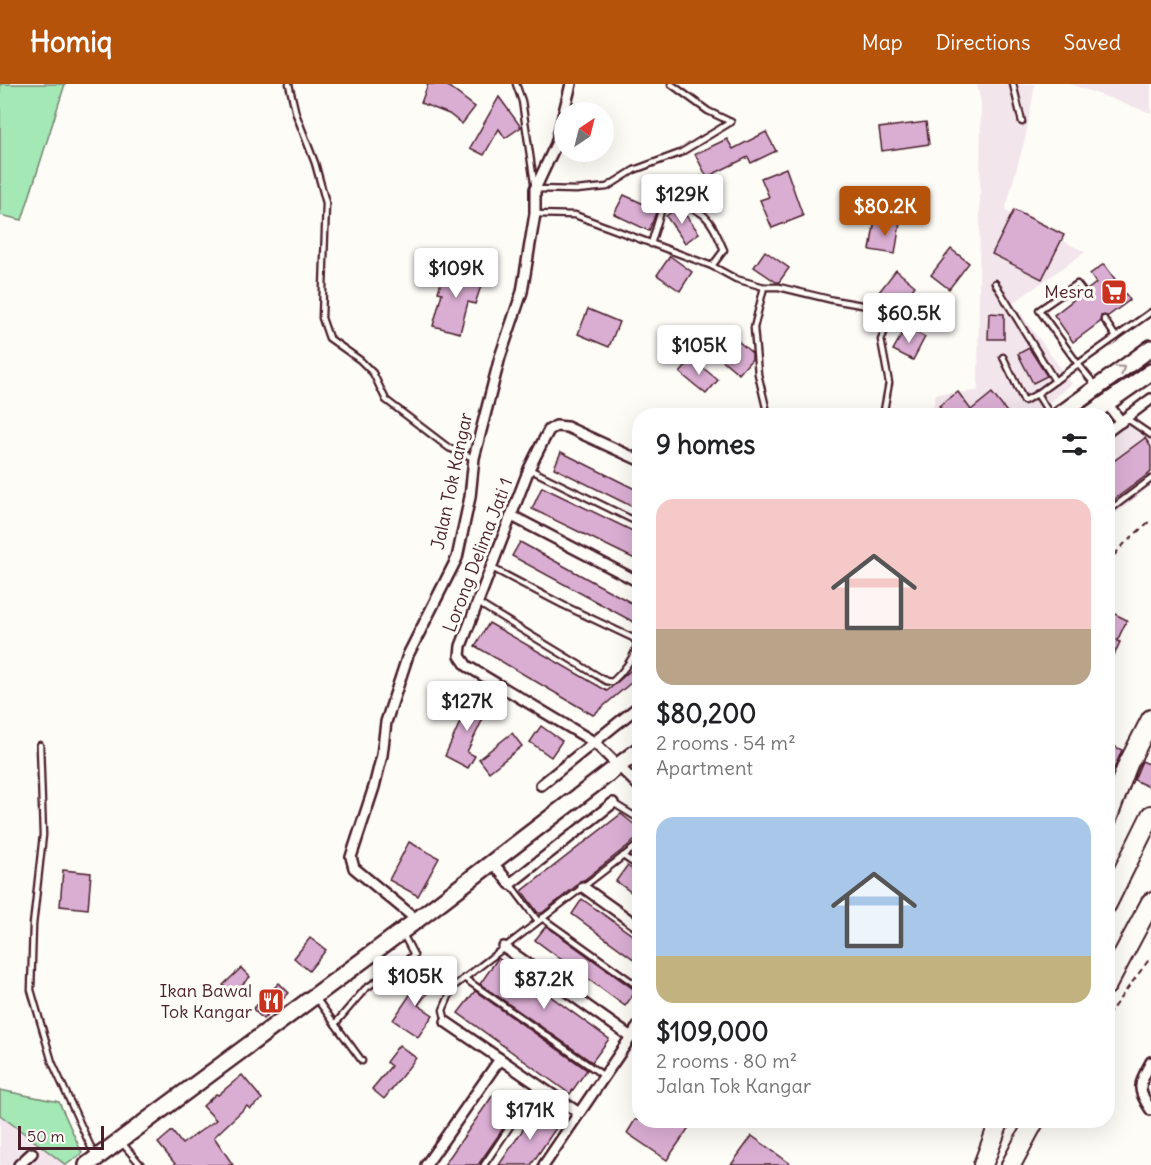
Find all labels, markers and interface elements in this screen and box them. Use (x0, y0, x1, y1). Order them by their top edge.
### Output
text: Homiq (30, 24, 112, 60)
text: Map (862, 29, 903, 56)
text: Directions (936, 29, 1030, 56)
text: Saved (1063, 29, 1121, 56)
north arrow (554, 102, 614, 162)
map controls (554, 102, 614, 162)
pin: $129K (640, 174, 724, 225)
text: $129K (655, 181, 709, 206)
pin: $80.2K (836, 186, 934, 237)
text: $80.2K (853, 193, 917, 218)
pin: $109K (414, 248, 498, 299)
text: $109K (428, 255, 484, 280)
supermarket icon: Mesra (1099, 277, 1129, 307)
place label: Mesra (1044, 280, 1094, 303)
pin: $60.5K (860, 293, 958, 344)
text: $60.5K (877, 300, 941, 325)
pin: $105K (657, 325, 741, 376)
text: $105K (671, 332, 727, 357)
one-way arrow (1115, 365, 1126, 376)
street label: Jalan Tok Kangar (426, 410, 477, 552)
text: 9 homes (656, 428, 755, 461)
icon: filters (1058, 428, 1091, 461)
street label: Lorong Delima Jati 1 (437, 474, 518, 635)
icon: home (820, 538, 928, 646)
pin: $127K (425, 681, 509, 732)
text: $127K (441, 688, 493, 713)
text: $80,200 (656, 697, 756, 730)
text: 2 rooms · 54 m² (656, 730, 796, 755)
text: Apartment (656, 755, 753, 780)
icon: home (820, 856, 928, 964)
pin: $105K (373, 956, 457, 1007)
pin: $87.2K (495, 959, 593, 1010)
text: $105K (387, 963, 443, 988)
text: $87.2K (514, 966, 574, 991)
place label: Ikan Bawal Tok Kangar (160, 979, 253, 1023)
restaurant icon: Ikan Bawal Tok Kangar (256, 986, 286, 1016)
text: $109,000 (656, 1015, 769, 1048)
text: 2 rooms · 80 m² (656, 1048, 797, 1073)
text: Jalan Tok Kangar (656, 1073, 811, 1098)
pin: $171K (488, 1090, 572, 1141)
text: $171K (506, 1097, 554, 1122)
scale bar (18, 1123, 104, 1150)
text: 50 m (27, 1126, 65, 1146)

